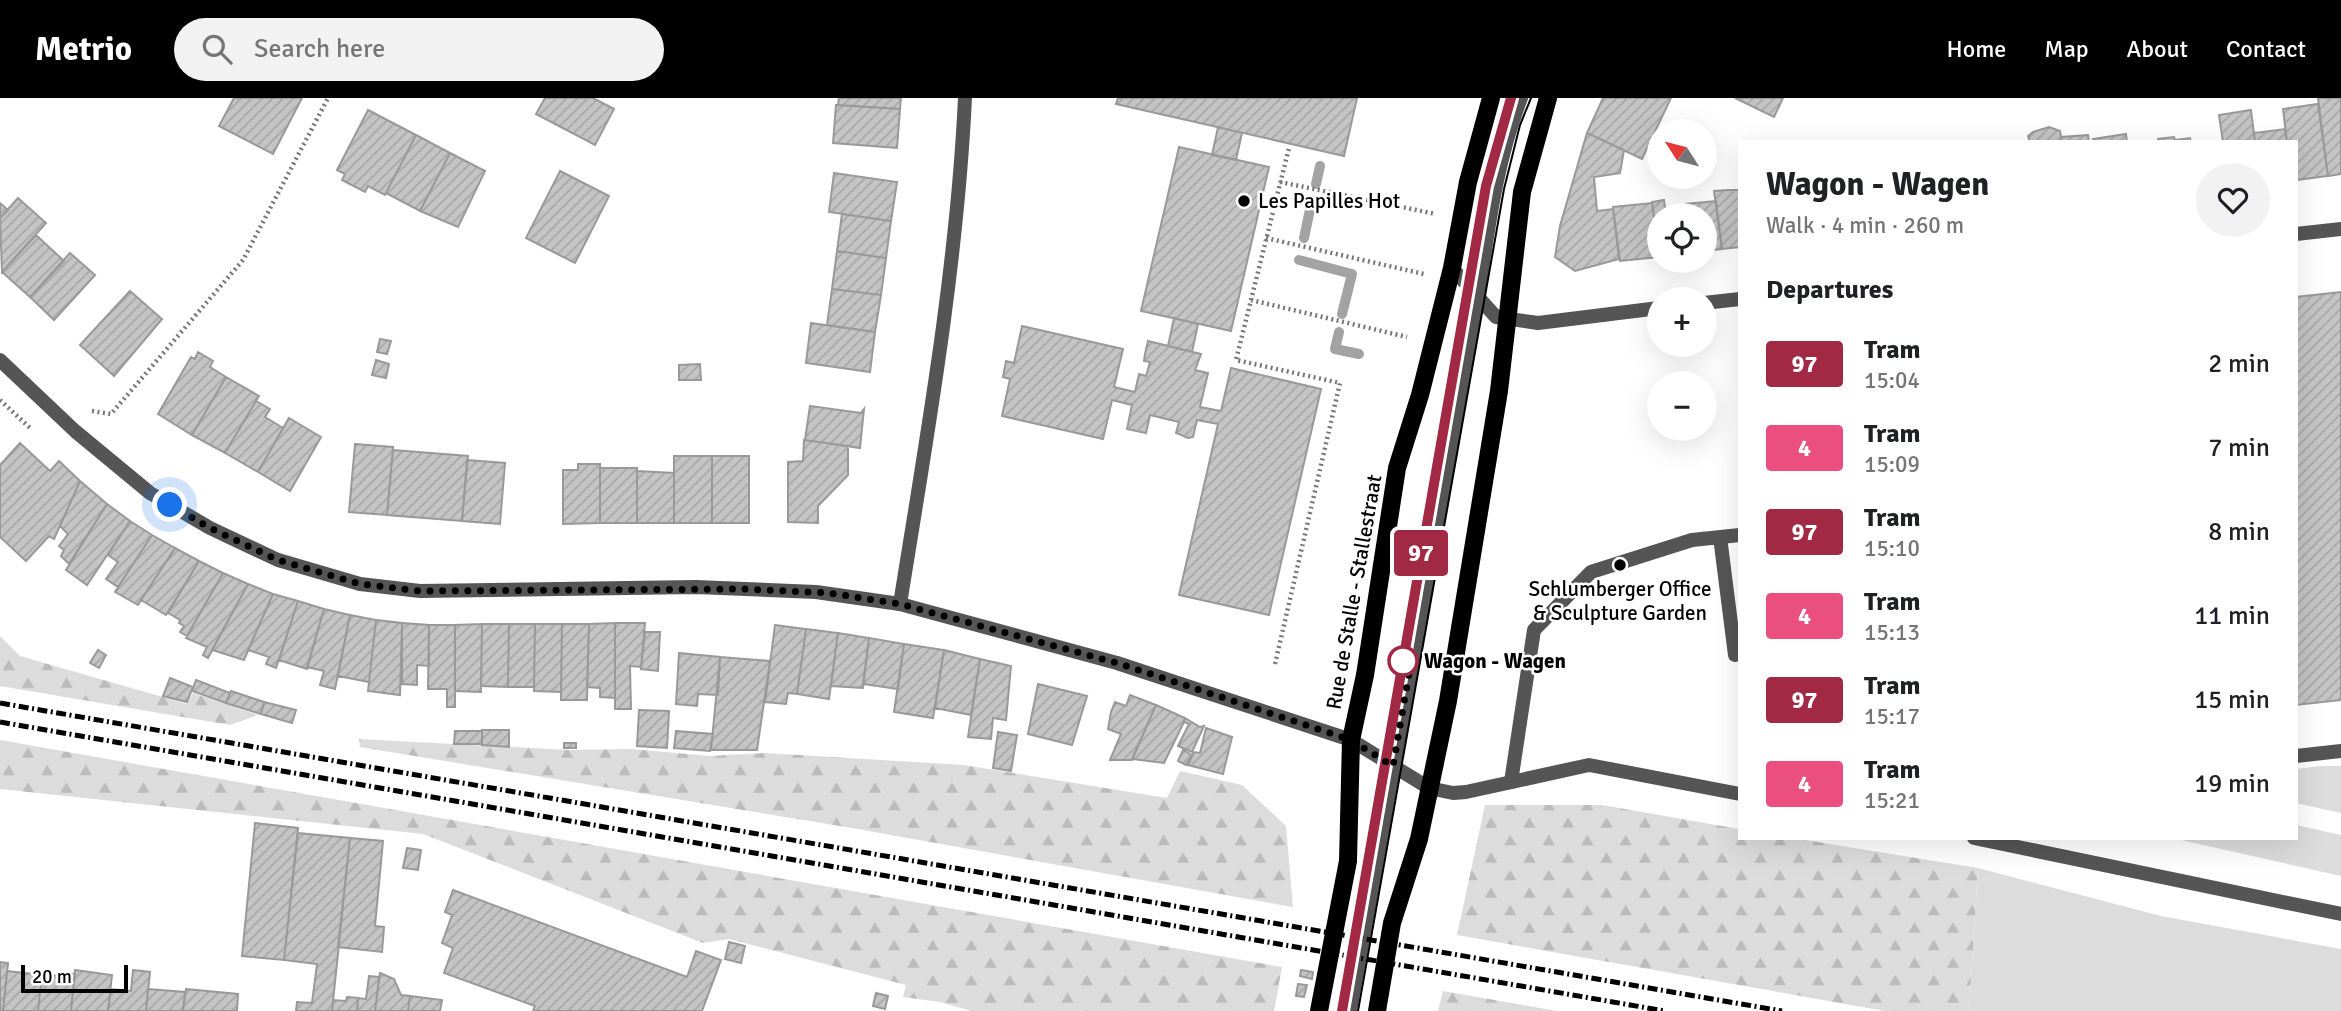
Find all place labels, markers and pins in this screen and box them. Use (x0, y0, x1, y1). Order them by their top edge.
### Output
place label: Les Papilles Hot (1258, 188, 1400, 214)
marker: Les Papilles Hot (1236, 193, 1252, 209)
marker: Schlumberger Office & Sculpture Garden (1612, 557, 1628, 573)
place label: Schlumberger Office & Sculpture Garden (1528, 576, 1712, 626)
marker: Wagon - Wagen (1388, 646, 1418, 676)
place label: Wagon - Wagen (1424, 648, 1566, 674)

